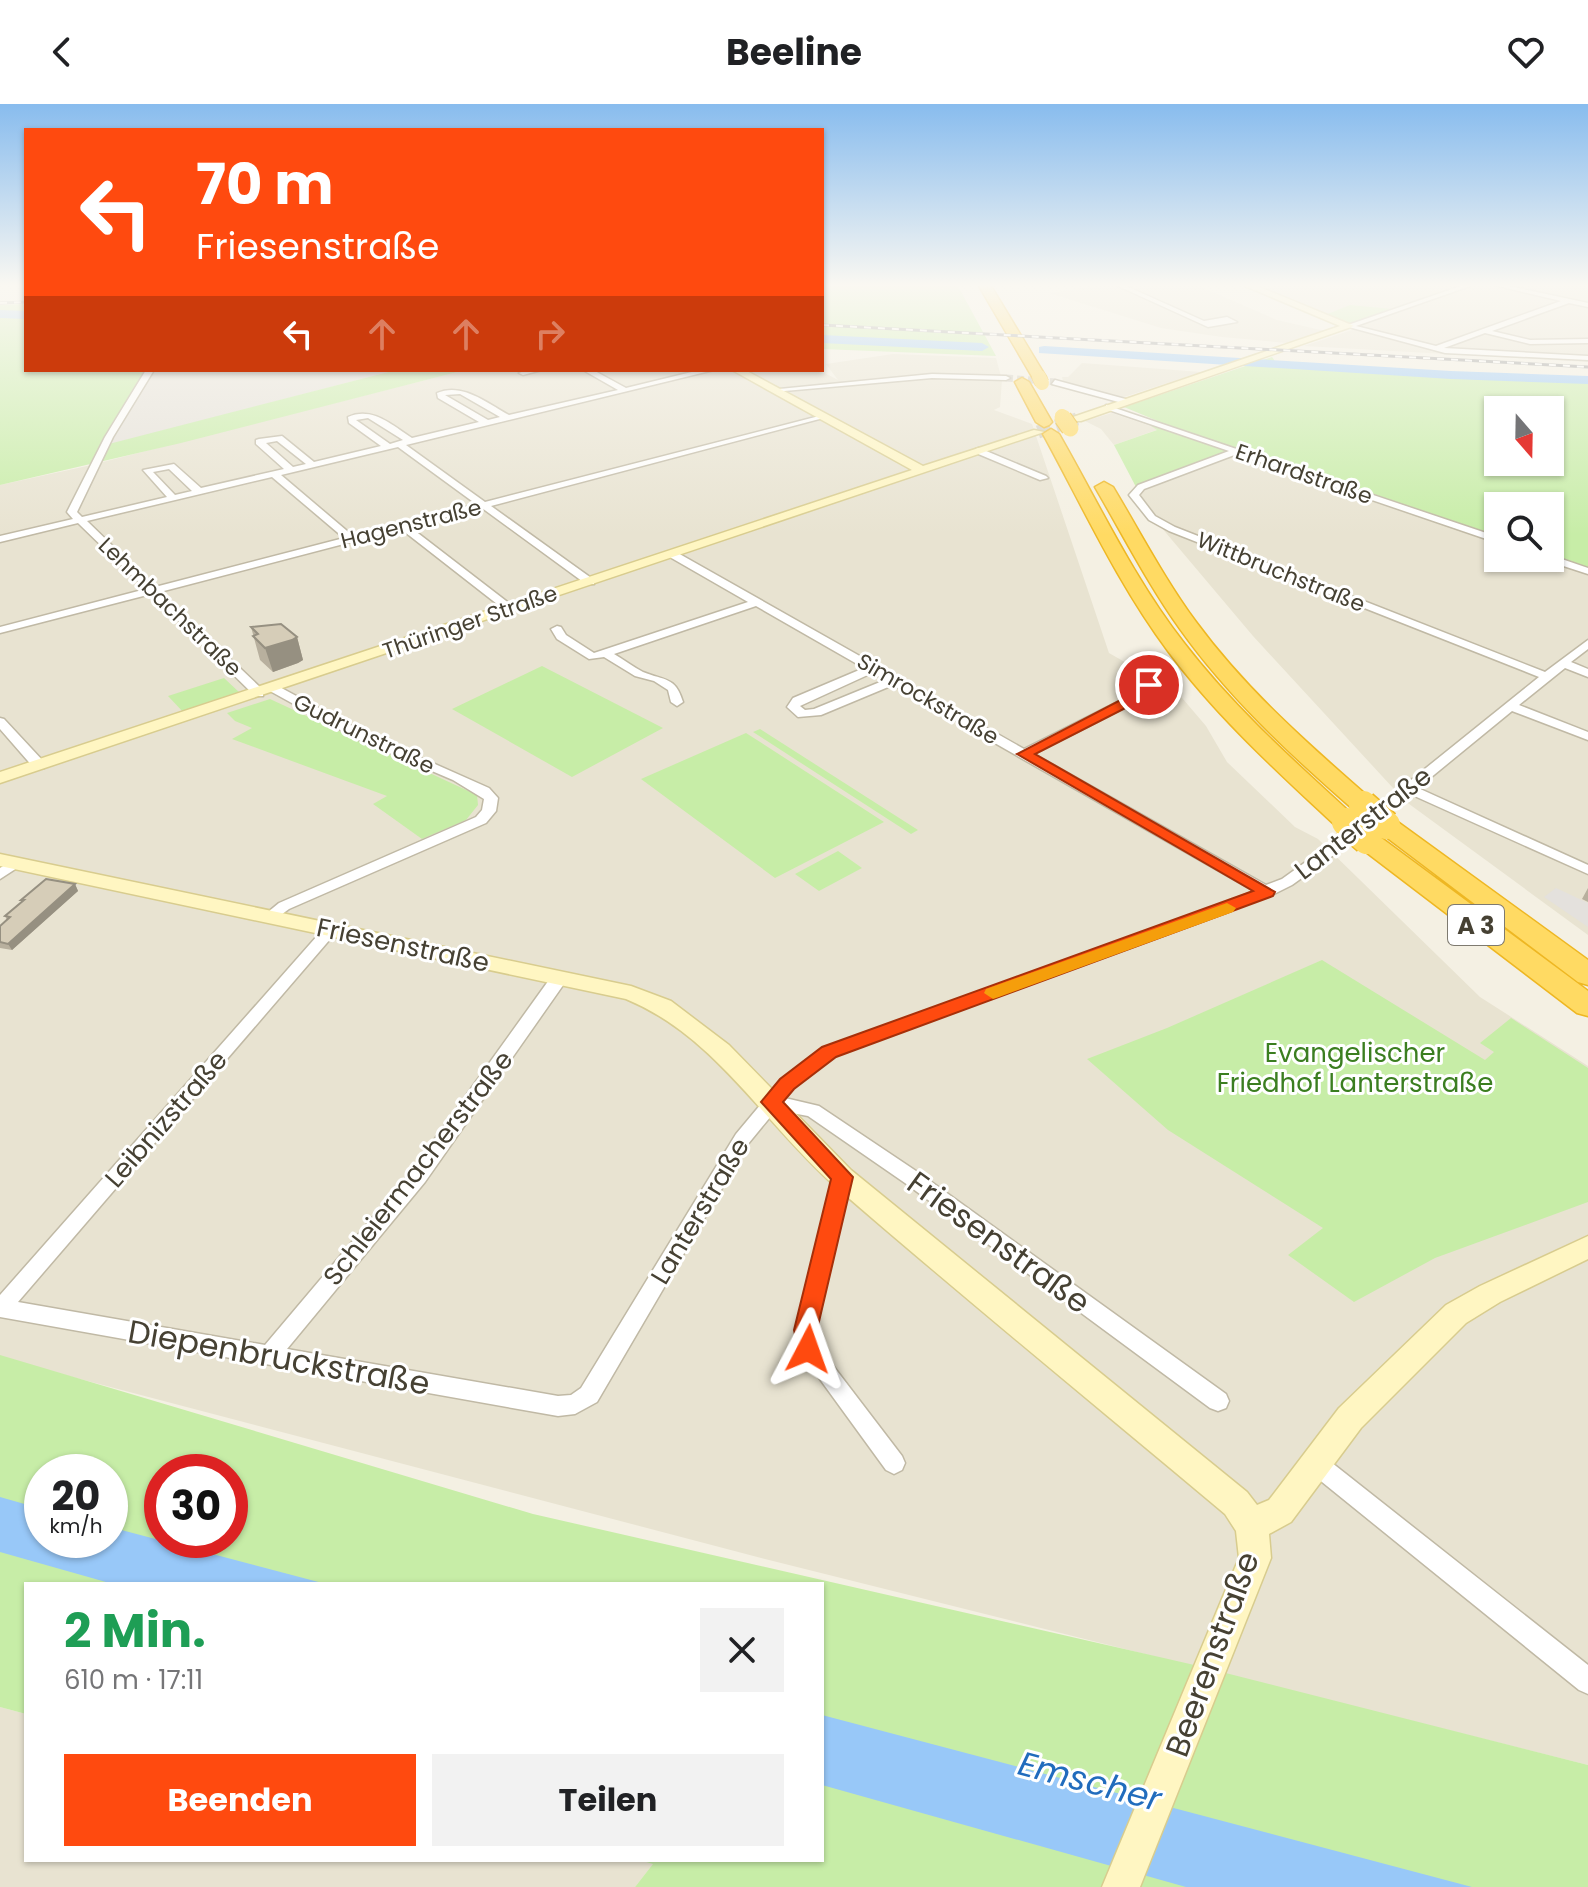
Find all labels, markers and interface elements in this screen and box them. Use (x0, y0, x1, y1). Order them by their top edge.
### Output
text: Beeline (726, 27, 862, 78)
icon: back (40, 30, 84, 74)
icon: heart (1504, 30, 1548, 74)
text: 70 m (196, 145, 334, 224)
icon: left (64, 160, 168, 264)
text: Friesenstraße (196, 221, 439, 272)
icon: left (276, 312, 320, 356)
icon: ahead (360, 312, 404, 356)
icon: ahead (444, 312, 488, 356)
icon: right (528, 312, 572, 356)
north arrow (1484, 396, 1564, 476)
map controls (1484, 396, 1564, 572)
street label: Erhardstraße (1231, 436, 1377, 512)
street label: Hagenstraße (337, 492, 485, 556)
button: search (1484, 492, 1564, 572)
street label: Wittbruchstraße (1192, 524, 1370, 620)
street label: Lehmbachstraße (92, 530, 248, 684)
street label: Thüringer Straße (378, 578, 562, 666)
street label: Simrockstraße (851, 646, 1005, 752)
pin (1115, 651, 1183, 719)
icon: arrive (1127, 663, 1171, 707)
street label: Gudrunstraße (288, 686, 440, 782)
street label: Lanterstraße (1287, 758, 1439, 888)
road number: A 3 (1448, 905, 1504, 945)
street label: Friesenstraße (313, 909, 493, 981)
park label: Evangelischer Friedhof Lanterstraße (1217, 1035, 1493, 1101)
street label: Leibnizstraße (97, 1043, 235, 1195)
street label: Schleiermacherstraße (315, 1043, 521, 1293)
street label: Lanterstraße (642, 1131, 758, 1291)
street label: Friesenstraße (898, 1160, 1100, 1324)
position arrow (766, 1307, 850, 1391)
street label: Diepenbruckstraße (125, 1308, 433, 1406)
speed limit sign: 30 (144, 1454, 248, 1558)
text: 20 (52, 1468, 100, 1524)
text: km/h (49, 1512, 103, 1540)
street label: Beerenstraße (1154, 1545, 1270, 1763)
text: 2 Min. (64, 1597, 206, 1664)
button: close (700, 1608, 784, 1692)
text: 610 m · 17:11 (64, 1662, 203, 1698)
water label: Emscher (1013, 1739, 1168, 1823)
button: Beenden (64, 1754, 416, 1846)
button: Teilen (432, 1754, 784, 1846)

